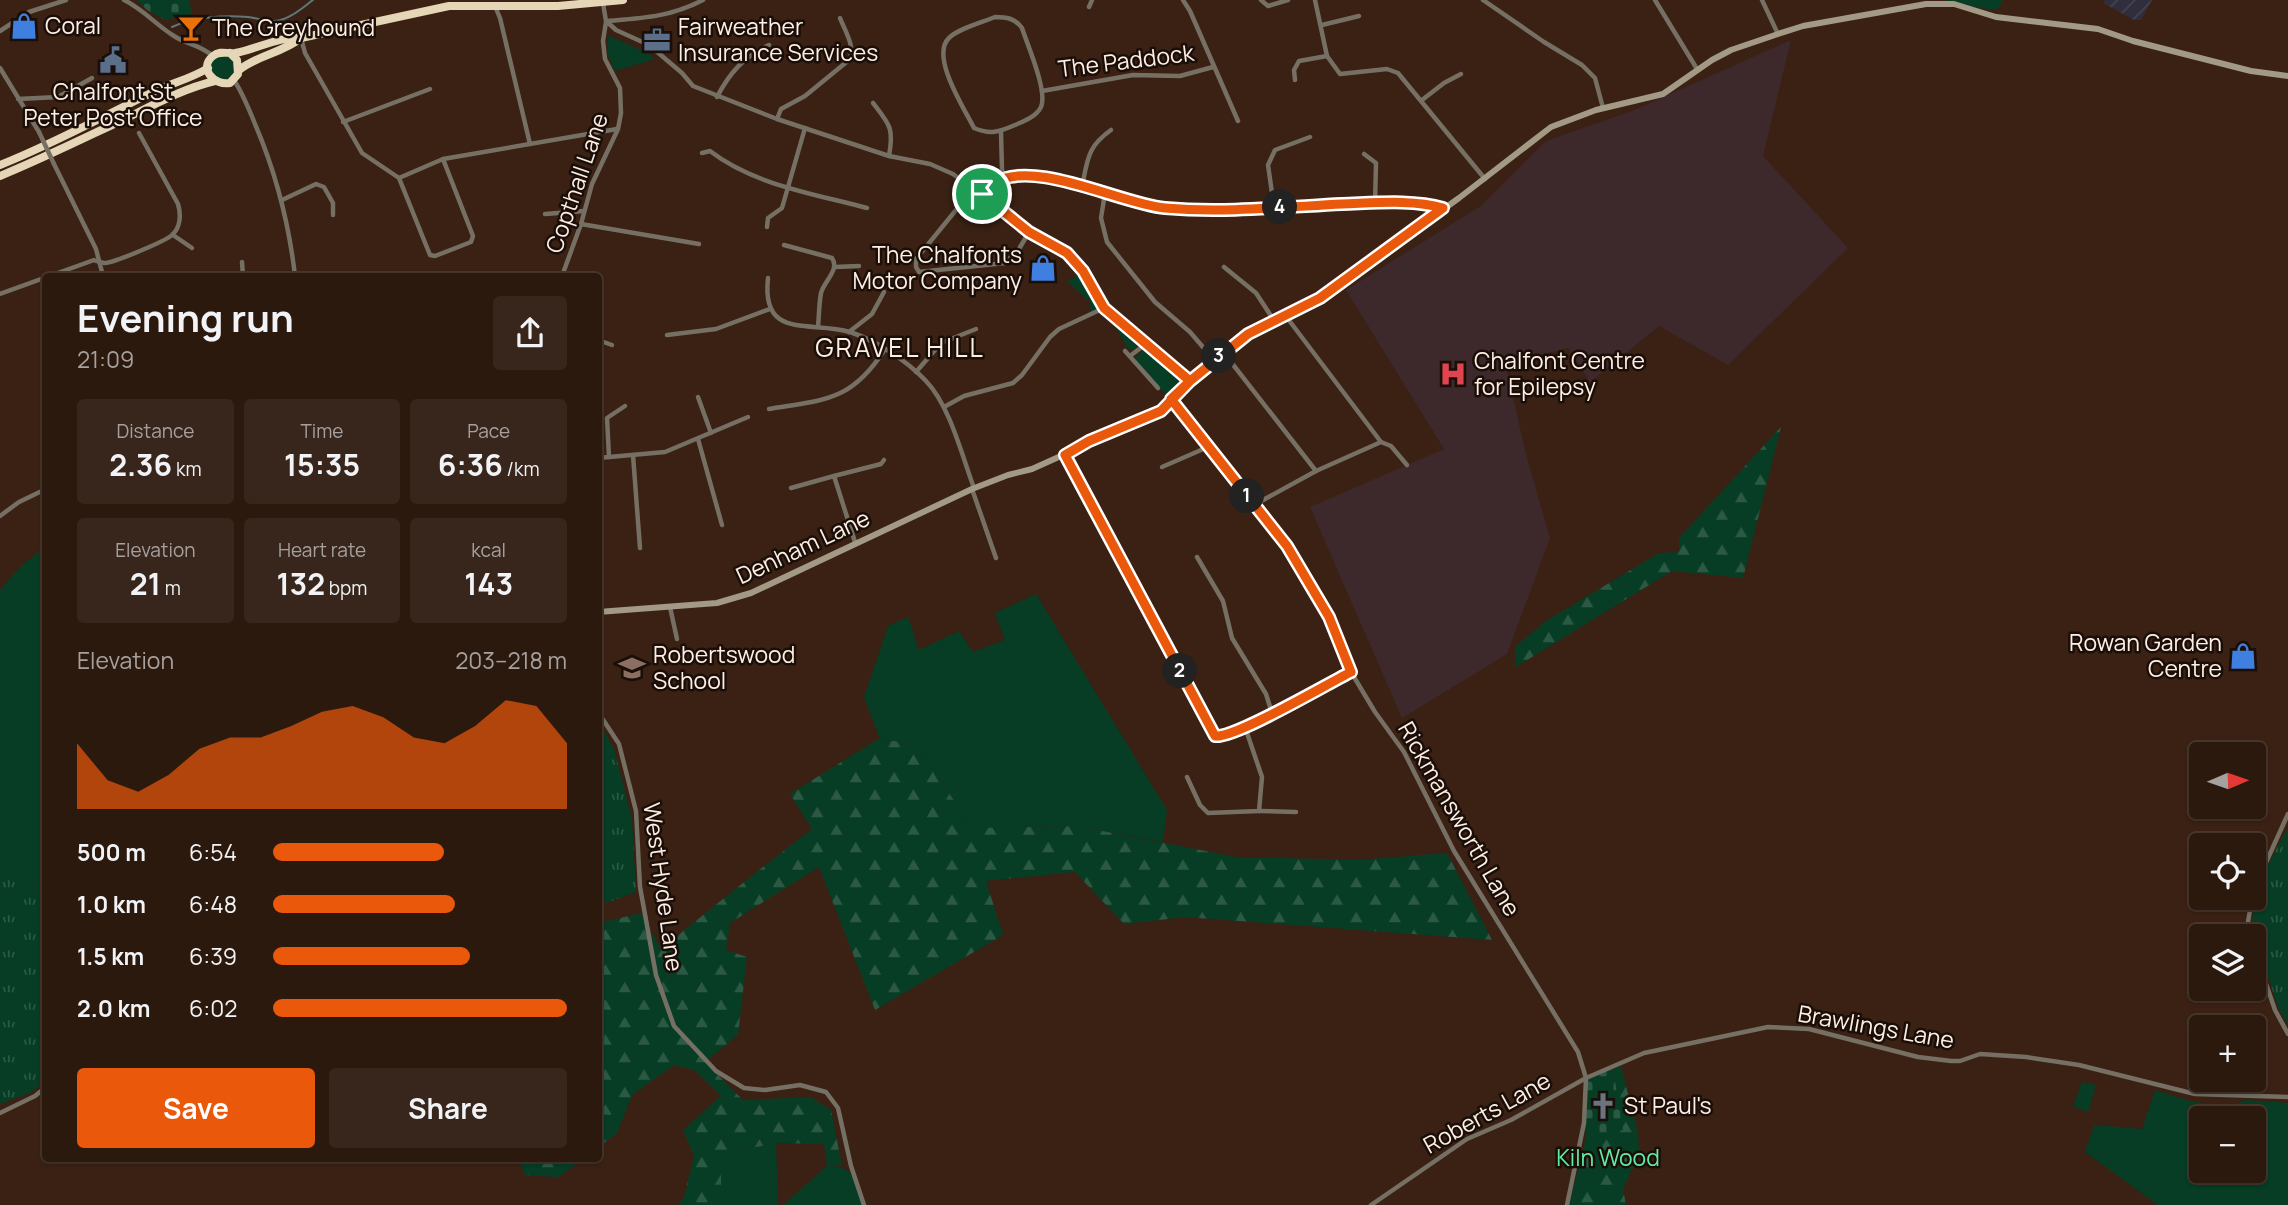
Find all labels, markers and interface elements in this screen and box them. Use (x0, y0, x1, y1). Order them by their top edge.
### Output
place label: Coral (45, 9, 101, 41)
place label: Fairweather Insurance Services (678, 10, 878, 68)
shop icon: Coral (9, 11, 39, 41)
place label: The Greyhound (212, 11, 375, 43)
bar icon: The Greyhound (176, 13, 206, 43)
office icon: Fairweather Insurance Services (642, 25, 672, 55)
street label: The Paddock (1056, 36, 1196, 84)
public building icon: Chalfont St Peter Post Office (98, 45, 128, 75)
place label: Chalfont St Peter Post Office (24, 75, 202, 133)
street label: Copthall Lane (537, 108, 615, 257)
pin (952, 164, 1012, 224)
icon: arrive (963, 175, 1001, 213)
pin: 4 (1262, 190, 1298, 224)
text: 4 (1274, 193, 1285, 219)
place label: The Chalfonts Motor Company (853, 238, 1022, 296)
shop icon: The Chalfonts Motor Company (1028, 253, 1058, 283)
text: Evening run (77, 291, 294, 343)
button: share (493, 296, 567, 370)
district label: GRAVEL HILL (815, 329, 985, 365)
pin: 3 (1202, 338, 1236, 374)
text: 3 (1213, 342, 1224, 368)
text: 21:09 (77, 343, 134, 375)
place label: Chalfont Centre for Epilepsy (1474, 344, 1645, 402)
hospital icon: Chalfont Centre for Epilepsy (1438, 359, 1468, 389)
text: Distance (116, 418, 194, 444)
text: Time (301, 418, 343, 444)
text: Pace (467, 418, 510, 444)
text: 2.36 (109, 444, 172, 485)
text: 15:35 (284, 444, 360, 485)
text: 6:36 (438, 444, 503, 485)
text: km (172, 456, 202, 482)
text: /km (503, 456, 540, 482)
pin: 1 (1230, 478, 1264, 514)
text: 1 (1242, 482, 1251, 508)
street label: Denham Lane (730, 501, 875, 591)
text: Elevation (115, 537, 195, 563)
text: Heart rate (278, 537, 366, 563)
text: kcal (471, 537, 506, 563)
text: 21 (130, 563, 161, 604)
text: 132 (277, 563, 325, 604)
text: 143 (464, 563, 513, 604)
text: m (161, 575, 181, 601)
text: bpm (325, 575, 367, 601)
place label: Rowan Garden Centre (2069, 626, 2222, 684)
place label: Robertswood School (653, 638, 795, 696)
shop icon: Rowan Garden Centre (2228, 641, 2258, 671)
text: Elevation (77, 644, 174, 676)
text: 203–218 m (455, 644, 567, 676)
school or university icon: Robertswood School (617, 653, 647, 683)
pin: 2 (1162, 654, 1198, 688)
text: 2 (1174, 657, 1185, 683)
street label: Rickmansworth Lane (1391, 715, 1529, 922)
north arrow (2189, 742, 2266, 819)
map controls (2189, 742, 2266, 1183)
street label: West Hyde Lane (636, 800, 692, 973)
button: locate (2189, 833, 2266, 910)
text: 500 m (77, 836, 146, 868)
text: 6:54 (189, 836, 237, 868)
text: 1.0 km (77, 888, 146, 920)
text: 6:48 (189, 888, 237, 920)
button: layers (2189, 924, 2266, 1001)
text: 1.5 km (77, 940, 144, 972)
text: 6:39 (189, 940, 237, 972)
text: 2.0 km (77, 992, 150, 1024)
text: 6:02 (189, 992, 237, 1024)
street label: Brawlings Lane (1796, 997, 1957, 1056)
button: + (2189, 1015, 2266, 1092)
street label: Roberts Lane (1417, 1064, 1556, 1160)
button: Save (77, 1068, 315, 1148)
button: Share (329, 1068, 567, 1148)
place label: St Paul's (1624, 1089, 1712, 1121)
church icon: St Paul's (1588, 1091, 1618, 1121)
button: − (2189, 1106, 2266, 1183)
park label: Kiln Wood (1556, 1141, 1660, 1173)

